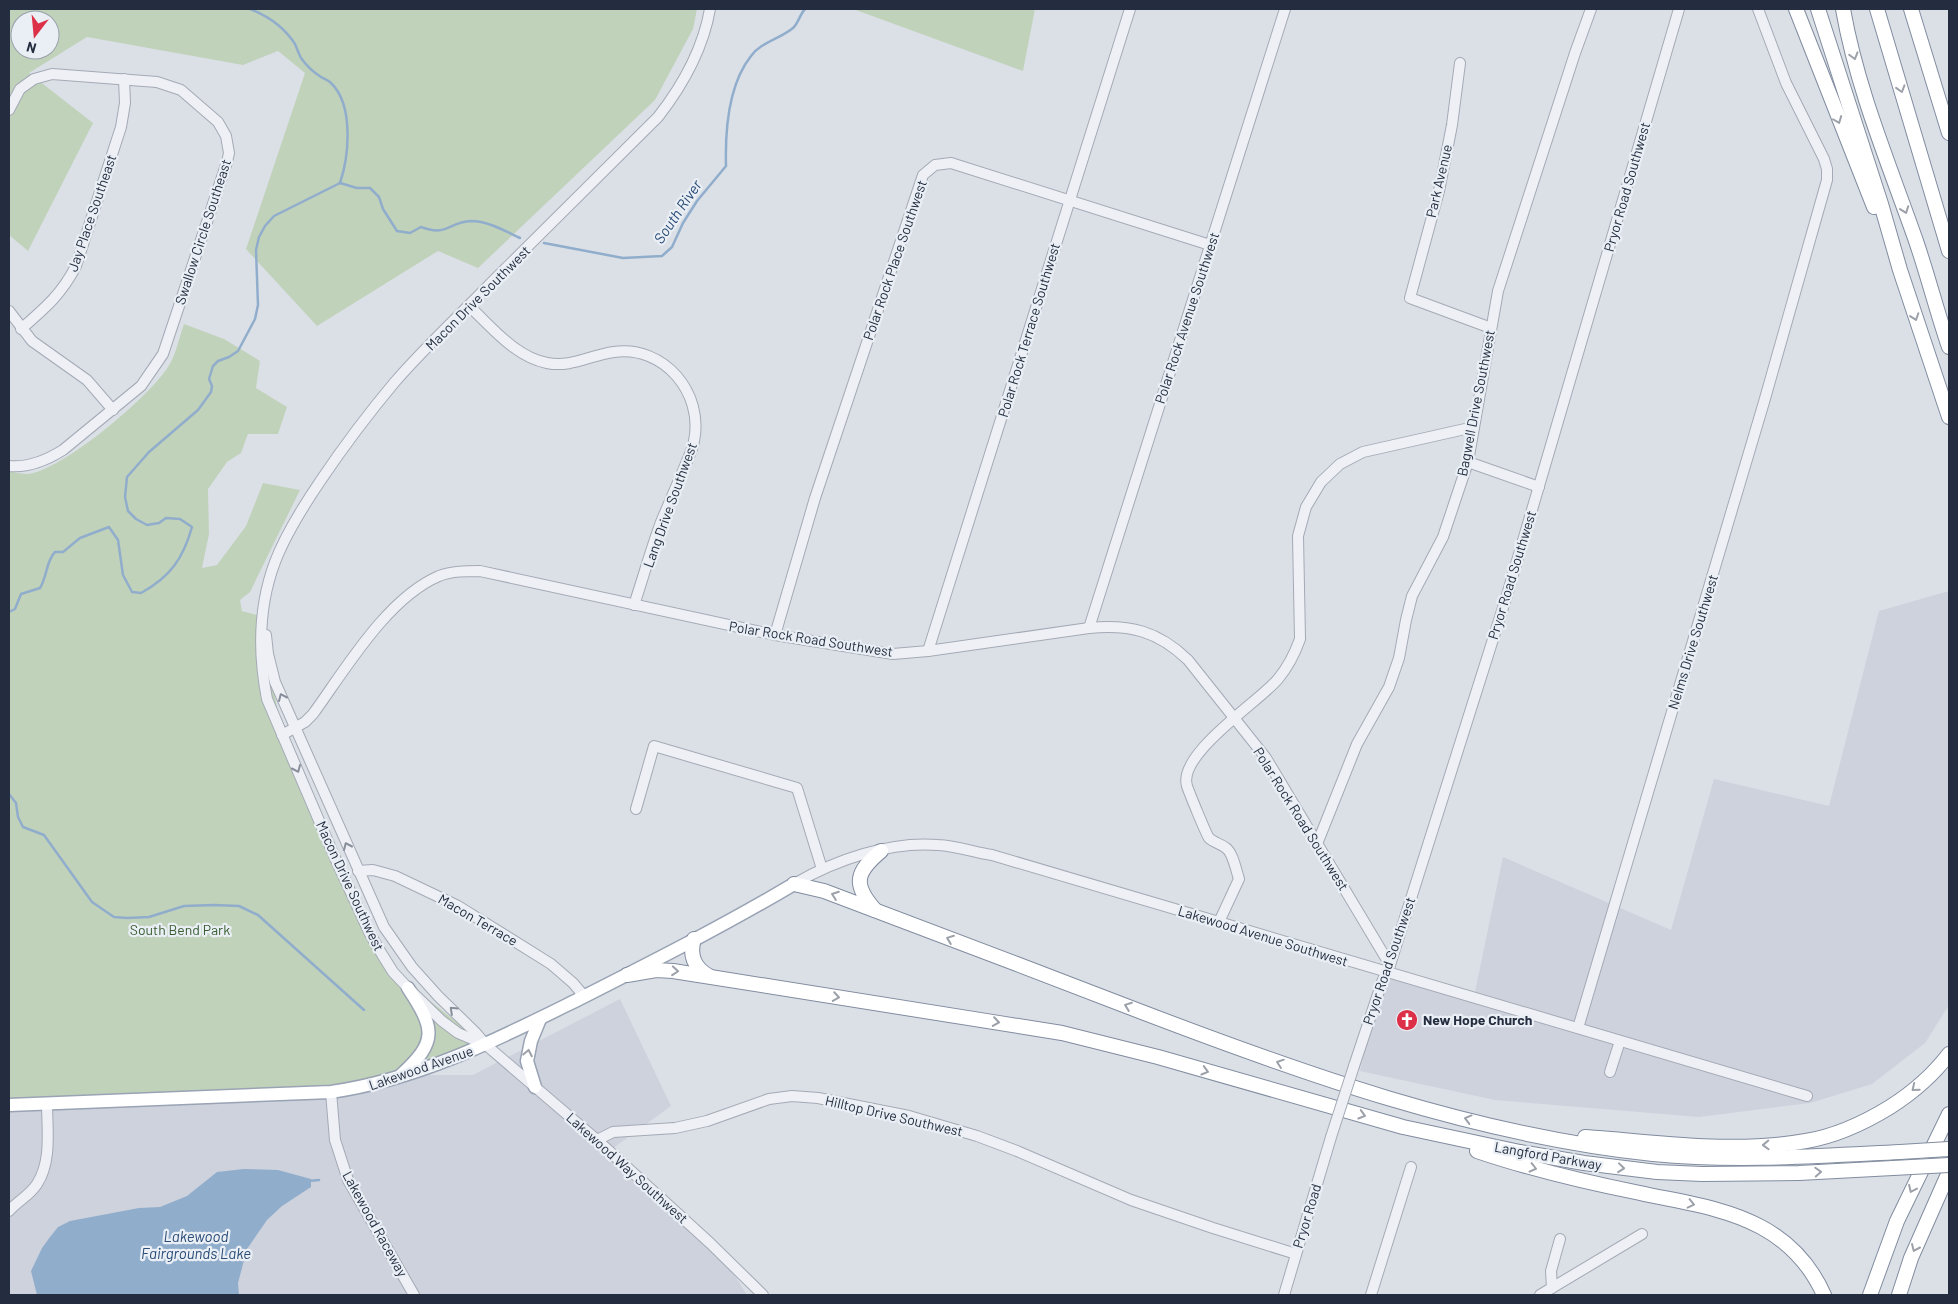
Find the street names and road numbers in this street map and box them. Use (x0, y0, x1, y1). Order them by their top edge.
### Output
street label: Pryor Road Southwest (1600, 120, 1653, 254)
street label: Park Avenue (1422, 143, 1455, 219)
street label: Jay Place Southeast (64, 152, 120, 274)
street label: Swallow Circle Southeast (171, 157, 234, 307)
street label: Polar Rock Place Southwest (859, 178, 930, 342)
street label: Polar Rock Avenue Southwest (1151, 230, 1222, 406)
street label: Polar Rock Terrace Southwest (994, 241, 1063, 419)
street label: Macon Drive Southwest (422, 242, 534, 354)
street label: Bagwell Drive Southwest (1453, 328, 1498, 478)
street label: Lang Drive Southwest (639, 440, 700, 570)
street label: Pryor Road Southwest (1484, 508, 1539, 641)
street label: Nelms Drive Southwest (1664, 572, 1721, 711)
street label: Polar Rock Road Southwest (728, 617, 894, 660)
street label: Polar Rock Road Southwest (1250, 744, 1353, 894)
street label: Macon Drive Southwest (313, 818, 388, 953)
street label: Macon Terrace (436, 890, 521, 949)
street label: Pryor Road Southwest (1359, 895, 1418, 1027)
street label: Lakewood Avenue Southwest (1176, 902, 1350, 970)
street label: Lakewood Avenue (366, 1042, 475, 1093)
street label: Hilltop Drive Southwest (823, 1091, 965, 1140)
street label: Lakewood Way Southwest (563, 1109, 692, 1227)
street label: Langford Parkway (1493, 1138, 1604, 1173)
street label: Lakewood Raceway (339, 1168, 412, 1280)
street label: Pryor Road (1289, 1182, 1324, 1250)

